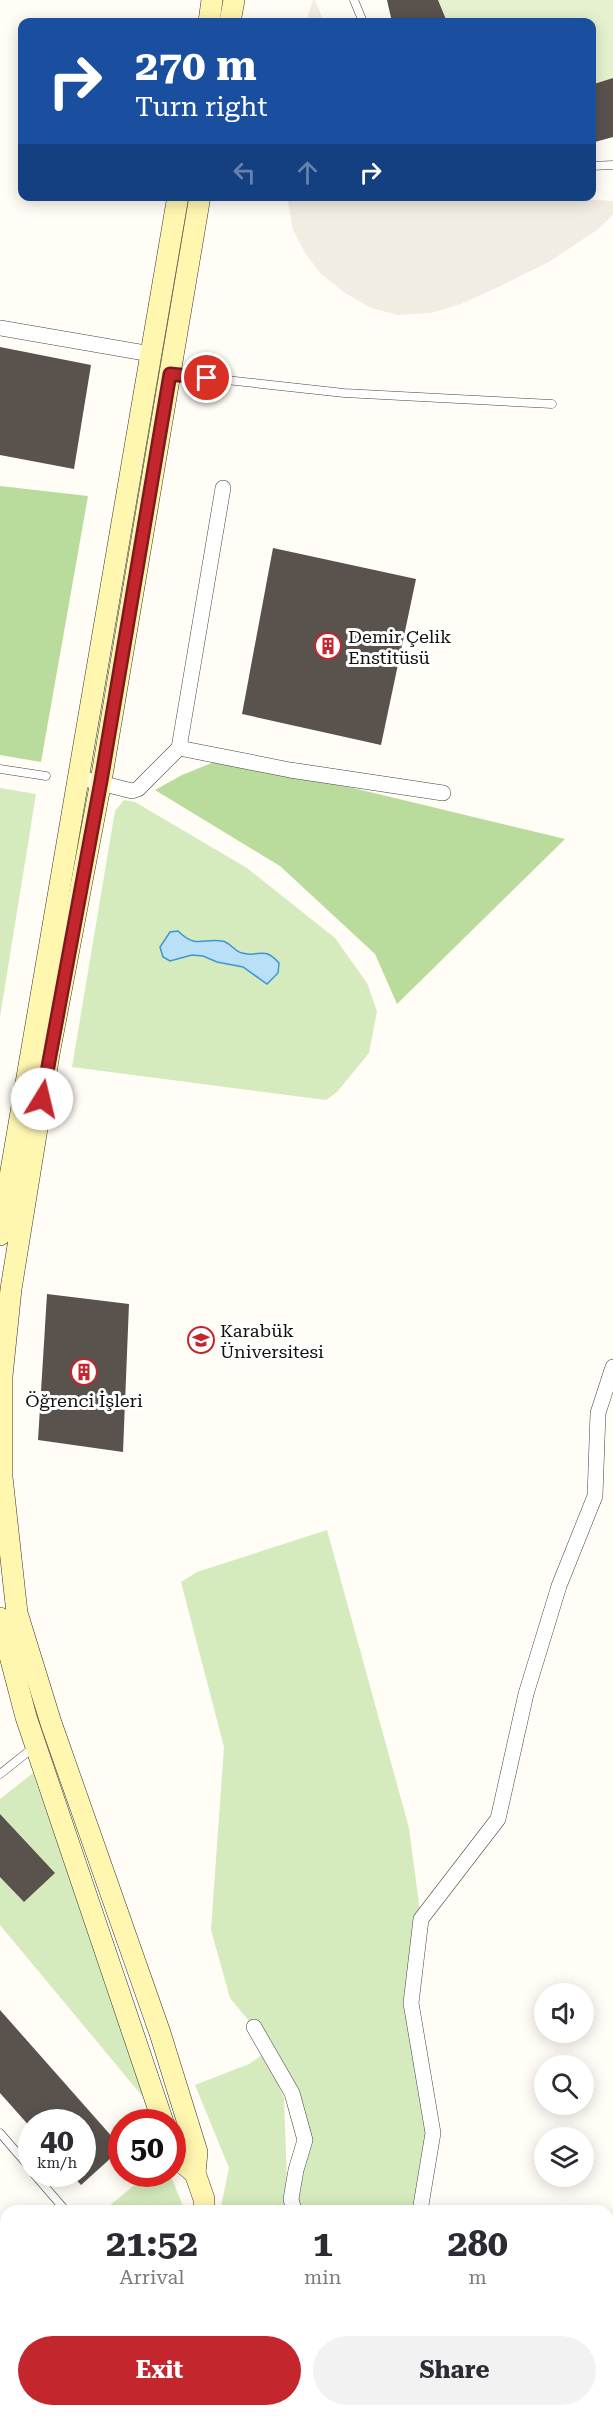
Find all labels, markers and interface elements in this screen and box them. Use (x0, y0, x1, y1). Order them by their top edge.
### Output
text: 270 m (135, 41, 257, 90)
icon: right (36, 42, 114, 120)
text: Turn right (135, 91, 268, 123)
icon: left (228, 156, 261, 189)
icon: ahead (291, 156, 324, 189)
icon: right (354, 156, 387, 189)
pin (181, 352, 232, 403)
icon: arrive (190, 361, 223, 394)
place label: Demir Çelik Enstitüsü (348, 626, 451, 668)
building icon: Demir Çelik Enstitüsü (313, 631, 343, 661)
position arrow (10, 1067, 74, 1131)
place label: Karabük Üniversitesi (220, 1320, 324, 1362)
school or university icon: Karabük Üniversitesi (186, 1325, 216, 1355)
building icon: Öğrenci İşleri (69, 1357, 99, 1387)
place label: Öğrenci İşleri (25, 1390, 143, 1411)
map controls (534, 1983, 594, 2187)
button: sound (534, 1983, 594, 2043)
button: search (534, 2055, 594, 2115)
speed limit sign: 50 (108, 2109, 186, 2187)
text: 40 (40, 2123, 74, 2158)
button: layers (534, 2127, 594, 2187)
text: km/h (37, 2154, 77, 2172)
text: 21:52 (106, 2223, 198, 2265)
text: 1 (313, 2223, 333, 2265)
text: 280 (448, 2223, 508, 2265)
text: Arrival (119, 2265, 184, 2289)
text: min (304, 2265, 341, 2289)
text: m (469, 2265, 487, 2289)
button: Exit (18, 2336, 301, 2405)
button: Share (313, 2336, 596, 2405)

